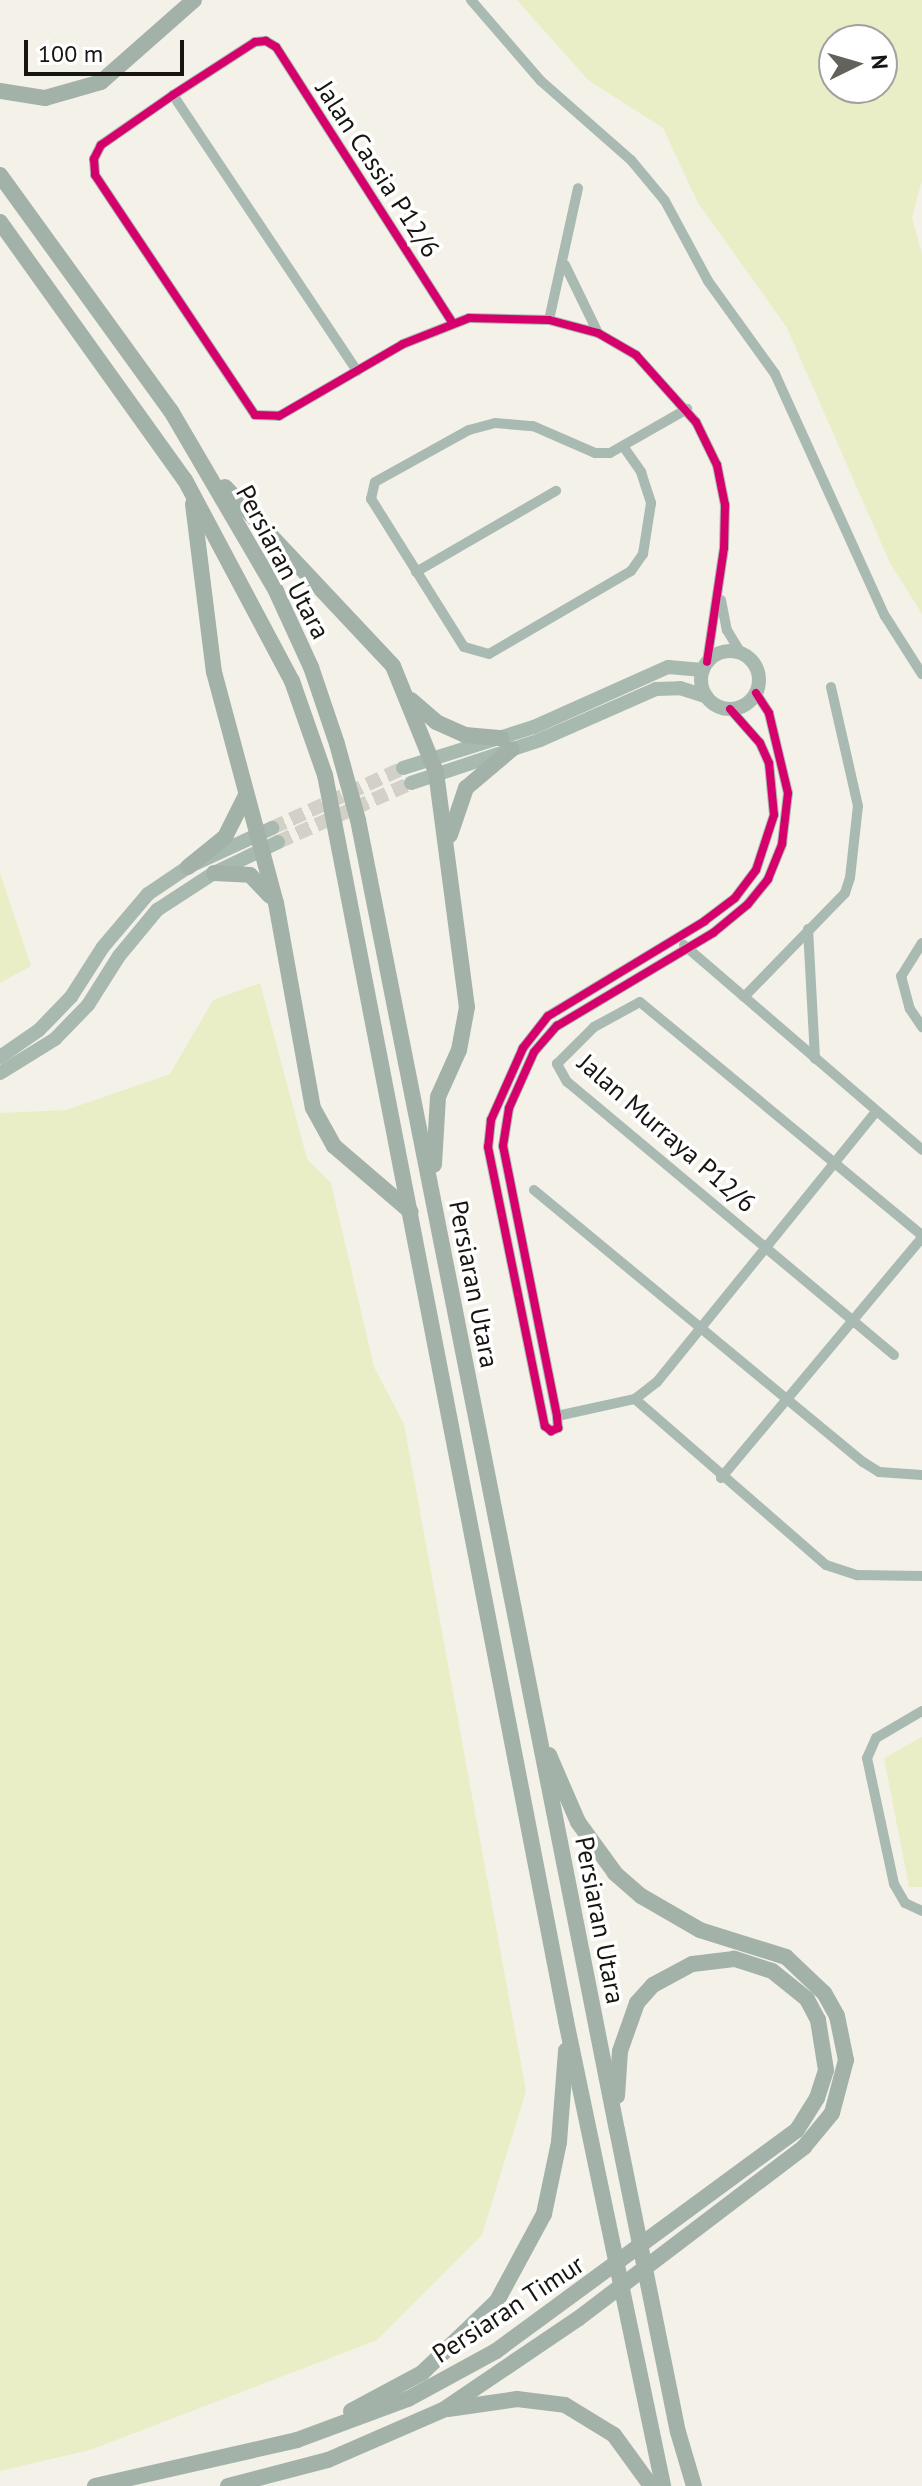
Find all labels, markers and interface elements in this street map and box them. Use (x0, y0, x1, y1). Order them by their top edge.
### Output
scale bar (28, 24, 188, 74)
north arrow (818, 24, 898, 104)
text: 100 m (38, 38, 103, 69)
text: N (865, 54, 894, 71)
street label: Jalan Cassia P12/6 (309, 75, 447, 263)
street label: Persiaran Utara (229, 480, 337, 644)
street label: Jalan Murraya P12/6 (572, 1047, 762, 1219)
street label: Persiaran Utara (442, 1198, 506, 1370)
street label: Persiaran Utara (568, 1834, 632, 2006)
street label: Persiaran Timur (426, 2248, 590, 2370)

